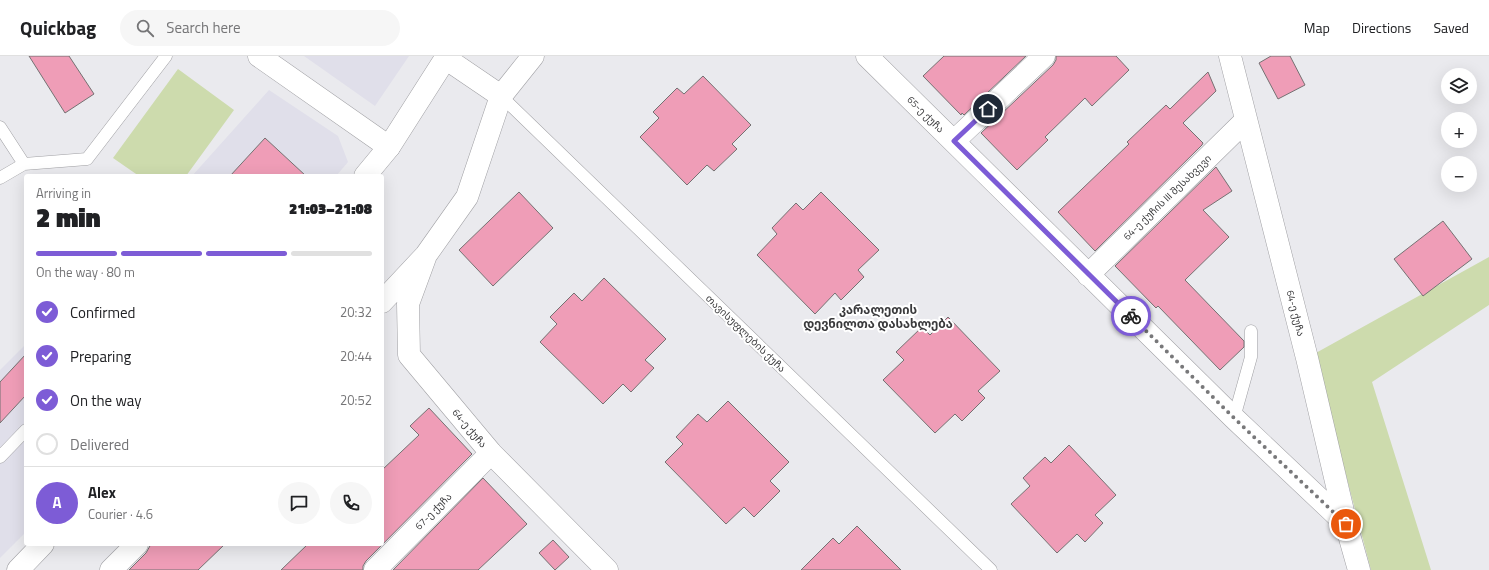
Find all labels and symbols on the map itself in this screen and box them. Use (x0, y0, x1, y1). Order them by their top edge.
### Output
street label: 65-ე ქუჩა (904, 92, 948, 136)
pin (971, 92, 1005, 126)
street label: 64-ე ქუჩის III შესახვევი (1120, 151, 1215, 244)
street label: 64-ე ქუჩა (1283, 288, 1308, 338)
street label: თავისუფლების ქუჩა (702, 291, 789, 376)
courier (1111, 296, 1151, 336)
district label: კარალეთის დევნილთა დასახლება (803, 300, 953, 333)
street label: 64-ე ქუჩა (449, 405, 490, 451)
street label: 67-ე ქუჩა (411, 489, 455, 533)
pin (1329, 507, 1363, 541)

